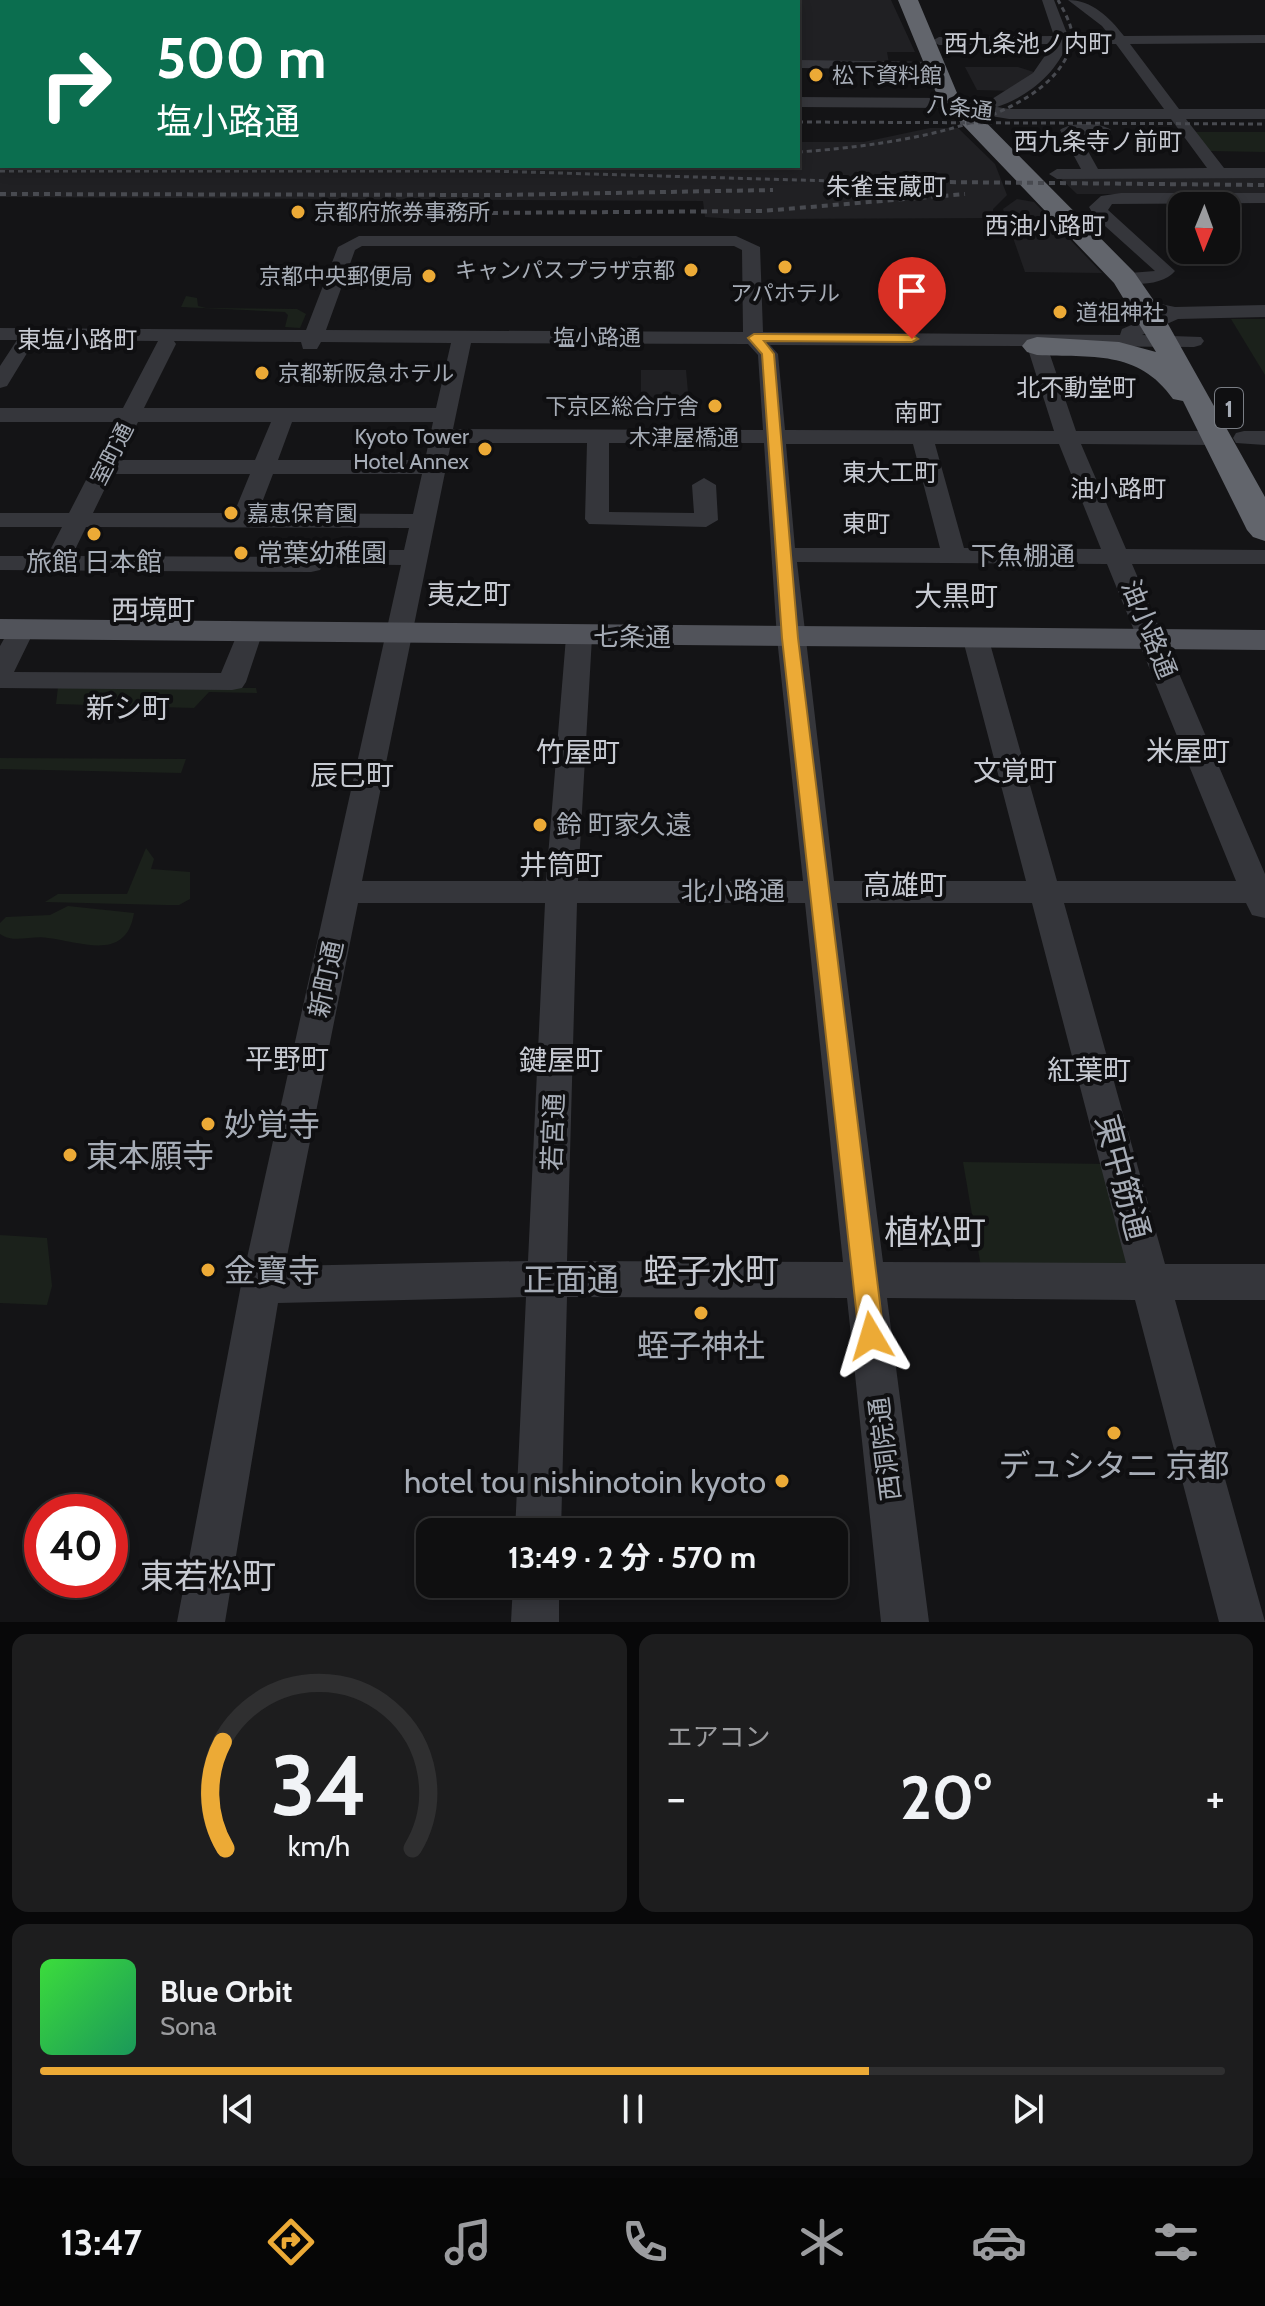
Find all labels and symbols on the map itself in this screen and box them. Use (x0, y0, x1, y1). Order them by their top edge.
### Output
district label: 西九条池ノ内町 (944, 29, 1112, 58)
place label: 松下資料館 (832, 62, 942, 89)
marker: 松下資料館 (807, 66, 825, 84)
street label: 八条通 (926, 91, 994, 125)
district label: 西九条寺ノ前町 (1014, 127, 1182, 156)
district label: 朱雀宝蔵町 (826, 172, 946, 201)
north arrow (1168, 192, 1240, 264)
place label: 京都府旅券事務所 (314, 199, 490, 226)
marker: 京都府旅券事務所 (289, 203, 307, 221)
district label: 西油小路町 (985, 211, 1105, 240)
place label: キャンパスプラザ京都 (455, 257, 675, 284)
pin (878, 257, 946, 339)
marker: アパホテル (776, 258, 794, 276)
marker: キャンパスプラザ京都 (682, 261, 700, 279)
place label: 京都中央郵便局 (259, 263, 413, 290)
marker: 京都中央郵便局 (420, 267, 438, 285)
place label: アパホテル (730, 280, 840, 307)
place label: 道祖神社 (1076, 299, 1164, 326)
marker: 道祖神社 (1051, 303, 1069, 321)
street label: 塩小路通 (553, 324, 641, 351)
district label: 東塩小路町 (17, 325, 137, 354)
place label: 京都新阪急ホテル (278, 360, 454, 387)
marker: 京都新阪急ホテル (253, 364, 271, 382)
district label: 北不動堂町 (1016, 373, 1136, 402)
road number: 1 (1215, 388, 1243, 428)
place label: 下京区総合庁舎 (545, 393, 699, 420)
marker: 下京区総合庁舎 (706, 397, 724, 415)
district label: 南町 (894, 398, 942, 427)
street label: 室町通 (85, 418, 139, 490)
place label: Kyoto Tower Hotel Annex (353, 423, 470, 475)
street label: 木津屋橋通 (629, 424, 739, 451)
marker: Kyoto Tower Hotel Annex (476, 440, 494, 458)
district label: 東大工町 (842, 458, 938, 487)
district label: 油小路町 (1070, 474, 1166, 503)
place label: 嘉恵保育園 (247, 500, 357, 527)
marker: 嘉恵保育園 (222, 504, 240, 522)
district label: 東町 (842, 509, 890, 538)
marker: 旅館 日本館 (85, 525, 103, 543)
place label: 常葉幼稚園 (257, 537, 387, 569)
street label: 下魚棚通 (971, 540, 1075, 572)
marker: 常葉幼稚園 (232, 544, 250, 562)
place label: 旅館 日本館 (26, 546, 162, 578)
street label: 油小路通 (1115, 575, 1183, 683)
district label: 夷之町 (427, 577, 511, 611)
district label: 大黒町 (914, 579, 998, 613)
district label: 西境町 (111, 593, 195, 627)
street label: 七条通 (593, 621, 671, 653)
district label: 新シ町 (86, 691, 170, 725)
district label: 米屋町 (1146, 734, 1230, 768)
district label: 竹屋町 (536, 735, 620, 769)
district label: 文覚町 (973, 754, 1057, 788)
district label: 辰巳町 (310, 758, 394, 792)
place label: 鈴 町家久遠 (556, 809, 692, 841)
marker: 鈴 町家久遠 (531, 816, 549, 834)
district label: 井筒町 (519, 848, 603, 882)
district label: 高雄町 (863, 868, 947, 902)
street label: 北小路通 (681, 875, 785, 907)
street label: 新町通 (302, 938, 350, 1020)
district label: 平野町 (245, 1042, 329, 1076)
district label: 鍵屋町 (519, 1043, 603, 1077)
district label: 紅葉町 (1047, 1053, 1131, 1087)
street label: 若宮通 (536, 1092, 570, 1172)
place label: 妙覚寺 (224, 1105, 320, 1144)
street label: 東中筋通 (1088, 1110, 1158, 1244)
marker: 妙覚寺 (199, 1115, 217, 1133)
place label: 東本願寺 (86, 1136, 214, 1175)
marker: 東本願寺 (61, 1146, 79, 1164)
district label: 植松町 (884, 1211, 986, 1253)
district label: 蛭子水町 (643, 1250, 779, 1292)
place label: 金寶寺 (224, 1251, 320, 1290)
street label: 正面通 (523, 1260, 619, 1299)
marker: 金寶寺 (199, 1261, 217, 1279)
position arrow (829, 1294, 913, 1378)
marker: 蛭子神社 (692, 1304, 710, 1322)
place label: 蛭子神社 (637, 1326, 765, 1365)
street label: 西洞院通 (863, 1395, 907, 1503)
marker: デュシタニ 京都 (1105, 1424, 1123, 1442)
place label: デュシタニ 京都 (998, 1446, 1230, 1485)
place label: hotel tou nishinotoin kyoto (404, 1462, 766, 1501)
marker: hotel tou nishinotoin kyoto (773, 1472, 791, 1490)
speed limit sign: 40 (24, 1494, 128, 1598)
district label: 東若松町 (140, 1555, 276, 1597)

